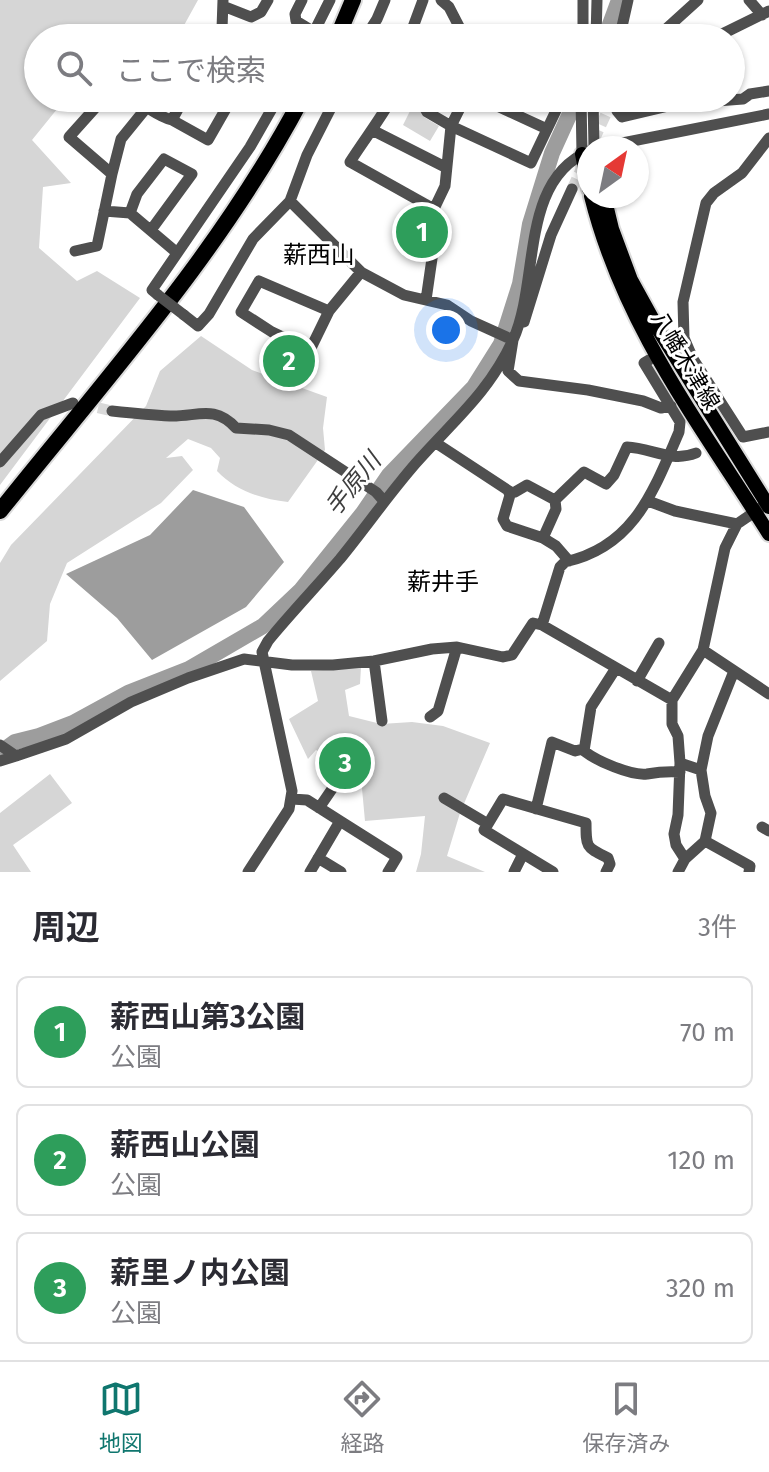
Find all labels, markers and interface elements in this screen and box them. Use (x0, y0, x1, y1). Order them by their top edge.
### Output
search box (24, 24, 745, 112)
icon: search (52, 46, 96, 90)
text: ここで検索 (116, 53, 266, 89)
north arrow (577, 136, 649, 208)
pin: 1 (396, 202, 448, 262)
district label: 薪西山 (283, 241, 355, 269)
street label: 八幡木津線 (646, 306, 725, 414)
your location (426, 310, 466, 350)
pin: 2 (263, 331, 315, 391)
water label: 手原川 (319, 445, 388, 521)
district label: 薪井手 (407, 568, 479, 596)
pin: 3 (319, 733, 371, 793)
text: 周辺 (32, 907, 100, 948)
text: 3件 (698, 912, 737, 943)
text: 薪西山第3公園 (110, 999, 306, 1035)
text: 1 (54, 1017, 66, 1048)
text: 70 m (680, 1017, 735, 1048)
text: 公園 (110, 1042, 162, 1073)
text: 薪西山公園 (110, 1127, 260, 1163)
text: 2 (53, 1145, 67, 1176)
text: 120 m (667, 1145, 735, 1176)
text: 公園 (110, 1170, 162, 1201)
text: 薪里ノ内公園 (110, 1255, 290, 1291)
text: 3 (53, 1273, 67, 1304)
text: 320 m (666, 1273, 735, 1304)
text: 公園 (110, 1298, 162, 1329)
tab: 地図 (99, 1377, 143, 1457)
tab: 経路 (340, 1377, 384, 1457)
tab: 保存済み (582, 1377, 670, 1457)

